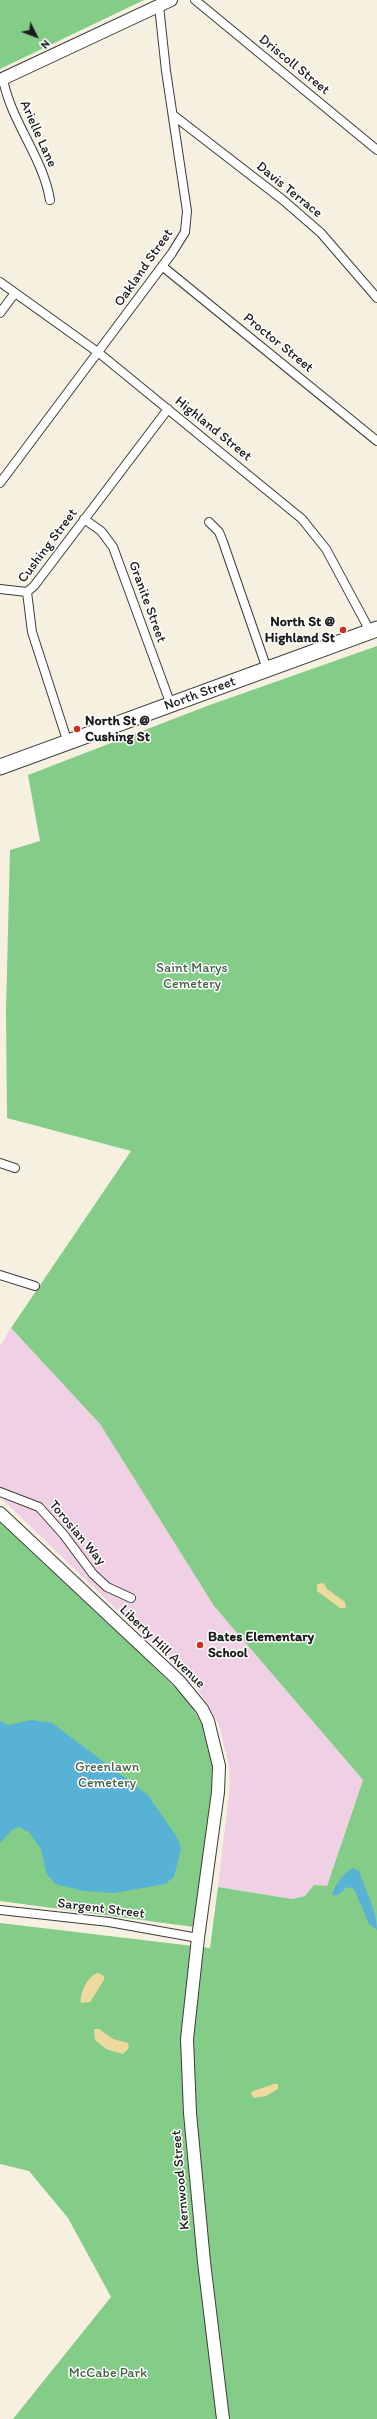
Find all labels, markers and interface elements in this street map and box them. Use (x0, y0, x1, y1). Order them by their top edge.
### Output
north arrow (16, 16, 56, 56)
street label: Driscoll Street (255, 31, 333, 99)
text: N (38, 37, 53, 51)
street label: Arielle Lane (16, 98, 60, 170)
street label: Davis Terrace (253, 158, 325, 222)
street label: Oakland Street (111, 226, 177, 310)
street label: Proctor Street (240, 310, 316, 376)
street label: Highland Street (171, 393, 255, 465)
street label: Cushing Street (15, 505, 81, 587)
street label: Granite Street (124, 559, 170, 645)
place label: North St @ Highland St (265, 614, 335, 646)
marker: North St @ Highland St (338, 625, 348, 635)
street label: North Street (162, 673, 238, 715)
place label: North St @ Cushing St (85, 713, 150, 746)
marker: North St @ Cushing St (72, 724, 82, 734)
park label: Saint Marys Cemetery (156, 960, 228, 992)
street label: Torosian Way (45, 1497, 109, 1569)
street label: Liberty Hill Avenue (116, 1602, 208, 1692)
place label: Bates Elementary School (208, 1629, 314, 1662)
marker: Bates Elementary School (195, 1640, 205, 1650)
park label: Greenlawn Cemetery (75, 1759, 139, 1792)
street label: Sargent Street (56, 1895, 146, 1923)
street label: Kernwood Street (168, 2129, 194, 2231)
park label: McCabe Park (69, 2365, 147, 2381)

